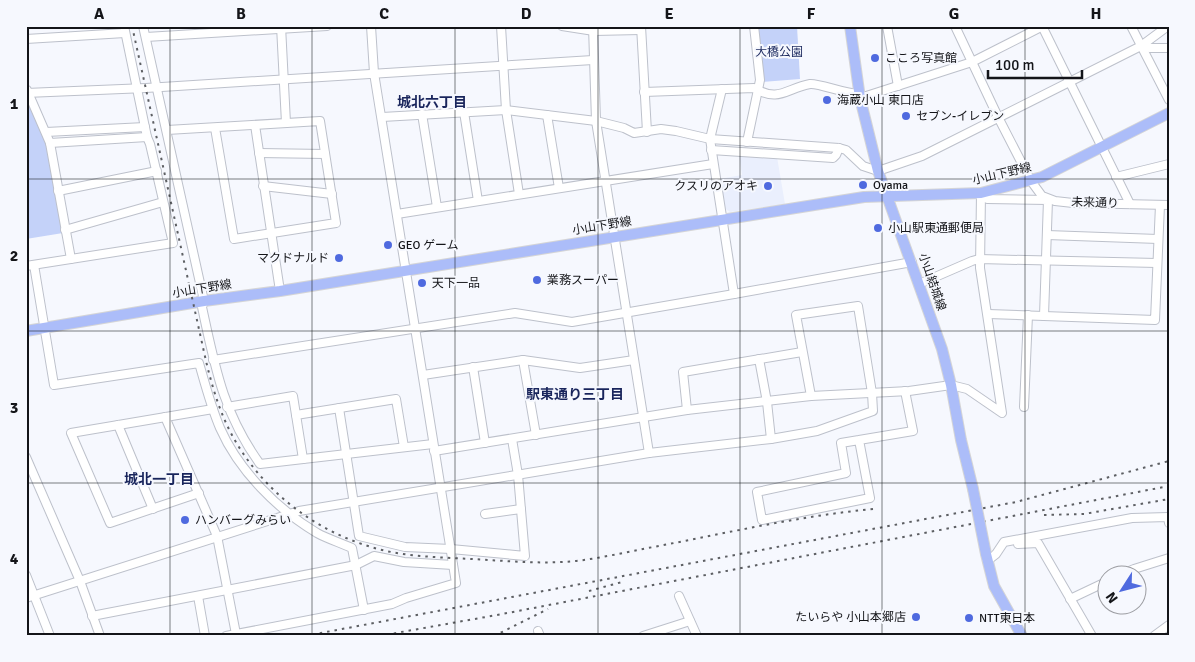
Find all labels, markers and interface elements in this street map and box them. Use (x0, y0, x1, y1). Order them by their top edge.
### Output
text: A (94, 4, 105, 24)
text: B (236, 4, 246, 24)
text: C (379, 4, 389, 24)
text: D (521, 4, 532, 24)
text: E (664, 4, 674, 24)
text: F (807, 4, 816, 24)
text: G (949, 4, 959, 24)
text: H (1091, 4, 1101, 24)
park label: 大橋公園 (755, 45, 803, 60)
scale bar (988, 48, 1081, 80)
place label: こころ写真館 (885, 51, 957, 66)
marker: こころ写真館 (869, 52, 881, 64)
text: 100 m (995, 56, 1035, 74)
place label: 海蔵小山 東口店 (837, 93, 924, 108)
text: 1 (10, 94, 19, 114)
district label: 城北六丁目 (397, 94, 467, 111)
marker: 海蔵小山 東口店 (821, 94, 833, 106)
place label: セブン-イレブン (916, 109, 1004, 124)
marker: セブン-イレブン (900, 110, 912, 122)
street label: 小山下野線 (971, 160, 1033, 188)
place label: Oyama (873, 178, 908, 193)
place label: クスリのアオキ (674, 179, 758, 194)
marker: Oyama (857, 179, 869, 191)
marker: クスリのアオキ (762, 180, 774, 192)
street label: 未来通り (1071, 195, 1119, 211)
street label: 小山下野線 (571, 214, 633, 238)
place label: 小山駅東通郵便局 (888, 221, 984, 236)
marker: 小山駅東通郵便局 (872, 222, 884, 234)
place label: GEO ゲーム (398, 238, 459, 253)
marker: GEO ゲーム (382, 239, 394, 251)
text: 2 (10, 246, 18, 266)
place label: マクドナルド (257, 251, 329, 266)
street label: 小山結城線 (915, 251, 949, 313)
marker: マクドナルド (333, 252, 345, 264)
place label: 業務スーパー (547, 273, 619, 288)
marker: 業務スーパー (531, 274, 543, 286)
place label: 天下一品 (432, 276, 480, 291)
street label: 小山下野線 (171, 277, 233, 301)
marker: 天下一品 (416, 277, 428, 289)
district label: 駅東通り三丁目 (526, 386, 624, 403)
text: 3 (10, 398, 18, 418)
district label: 城北一丁目 (124, 471, 194, 488)
place label: ハンバーグみらい (195, 513, 291, 528)
marker: ハンバーグみらい (179, 514, 191, 526)
text: 4 (10, 549, 19, 569)
north arrow (1098, 564, 1148, 614)
text: N (1102, 588, 1122, 606)
place label: たいらや 小山本郷店 (795, 610, 906, 625)
marker: たいらや 小山本郷店 (910, 611, 922, 623)
place label: NTT東日本 (979, 611, 1035, 626)
marker: NTT東日本 (963, 612, 975, 624)

